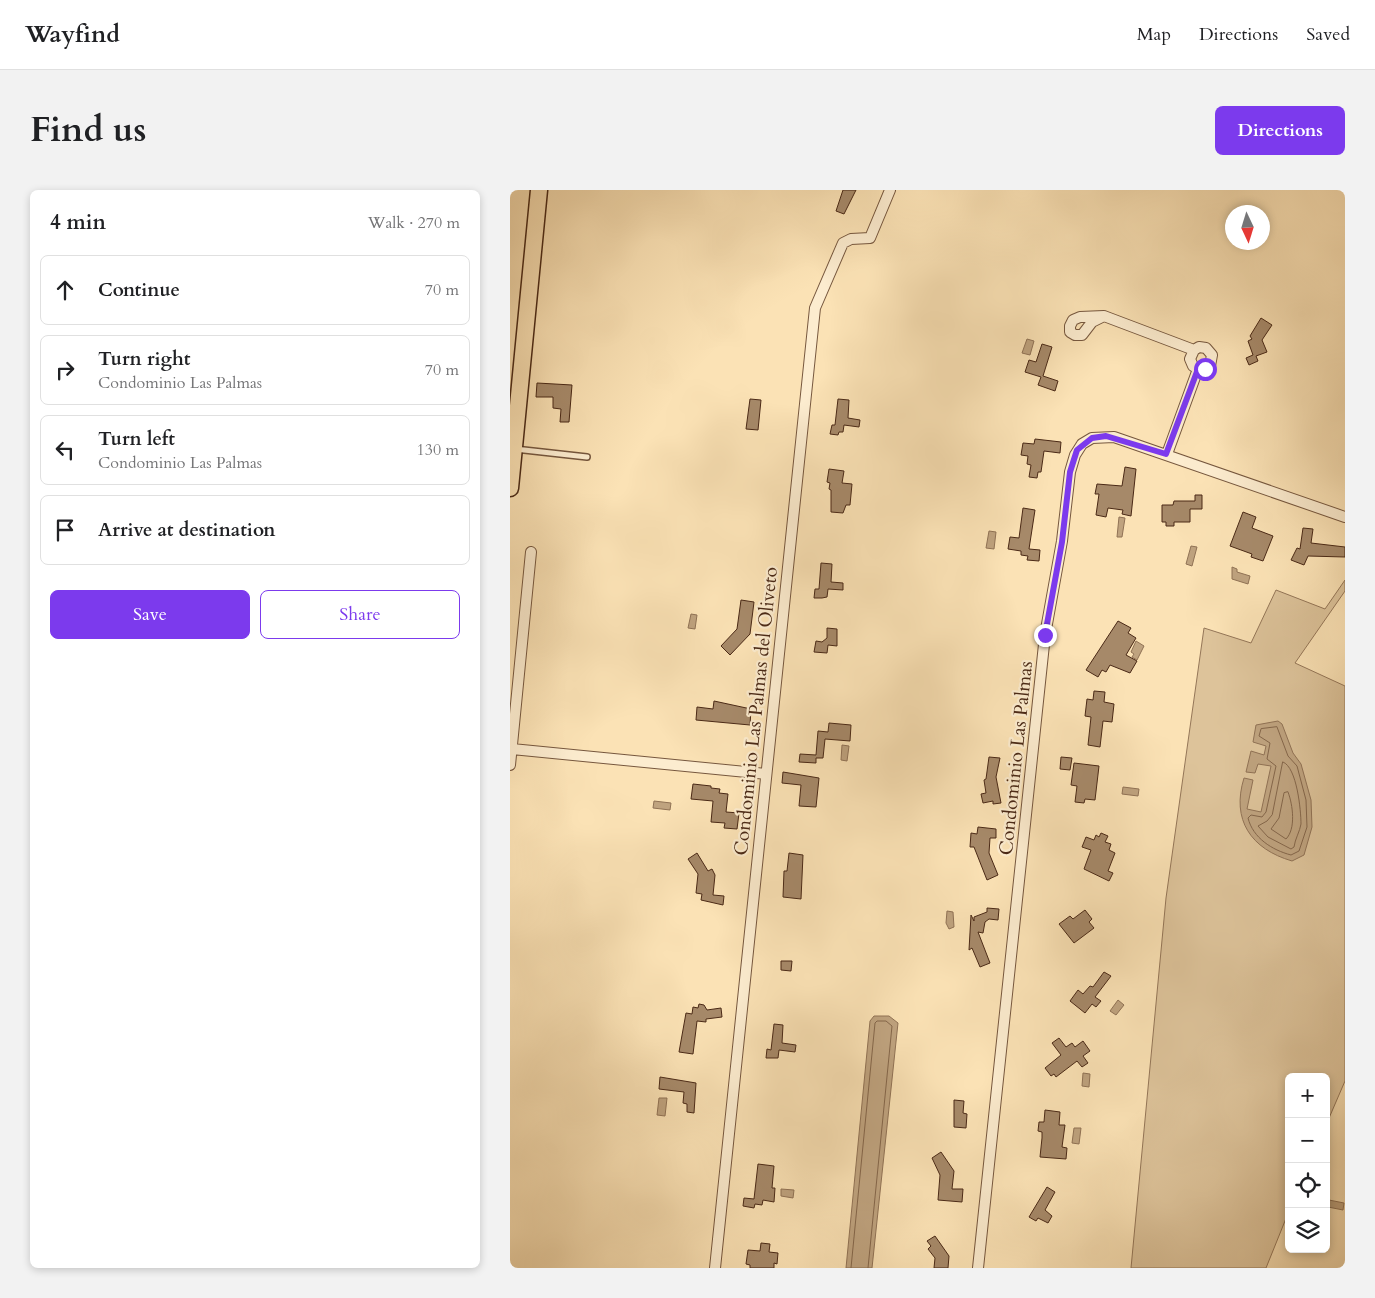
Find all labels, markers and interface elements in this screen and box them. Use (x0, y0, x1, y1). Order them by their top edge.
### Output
text: Wayfind (25, 18, 120, 51)
text: Map (1137, 22, 1171, 47)
text: Directions (1199, 22, 1278, 47)
text: Saved (1306, 22, 1350, 47)
text: Find us (30, 106, 146, 154)
button: Directions (1215, 106, 1345, 155)
north arrow (1225, 205, 1270, 250)
text: 4 min (50, 208, 106, 237)
text: Walk · 270 m (368, 212, 460, 234)
icon: ahead (51, 276, 79, 304)
text: Continue (98, 277, 180, 303)
text: 70 m (425, 279, 459, 301)
text: Turn right (98, 346, 190, 372)
icon: right (51, 356, 79, 384)
route start (1194, 358, 1217, 381)
text: 70 m (425, 359, 459, 381)
text: Condominio Las Palmas (98, 372, 262, 394)
text: Turn left (98, 426, 175, 452)
icon: left (51, 436, 79, 464)
text: 130 m (417, 439, 459, 461)
text: Condominio Las Palmas (98, 452, 262, 474)
icon: arrive (51, 516, 79, 544)
text: Arrive at destination (98, 517, 275, 543)
street label: Condominio Las Palmas del Oliveto (728, 566, 784, 857)
button: Save (50, 590, 250, 639)
button: Share (260, 590, 460, 639)
route end (1034, 624, 1057, 647)
street label: Condominio Las Palmas (993, 660, 1039, 856)
map controls (1285, 1073, 1330, 1253)
button: + (1285, 1073, 1330, 1118)
button: − (1285, 1118, 1330, 1163)
button: locate (1285, 1163, 1330, 1208)
button: layers (1285, 1208, 1330, 1253)

